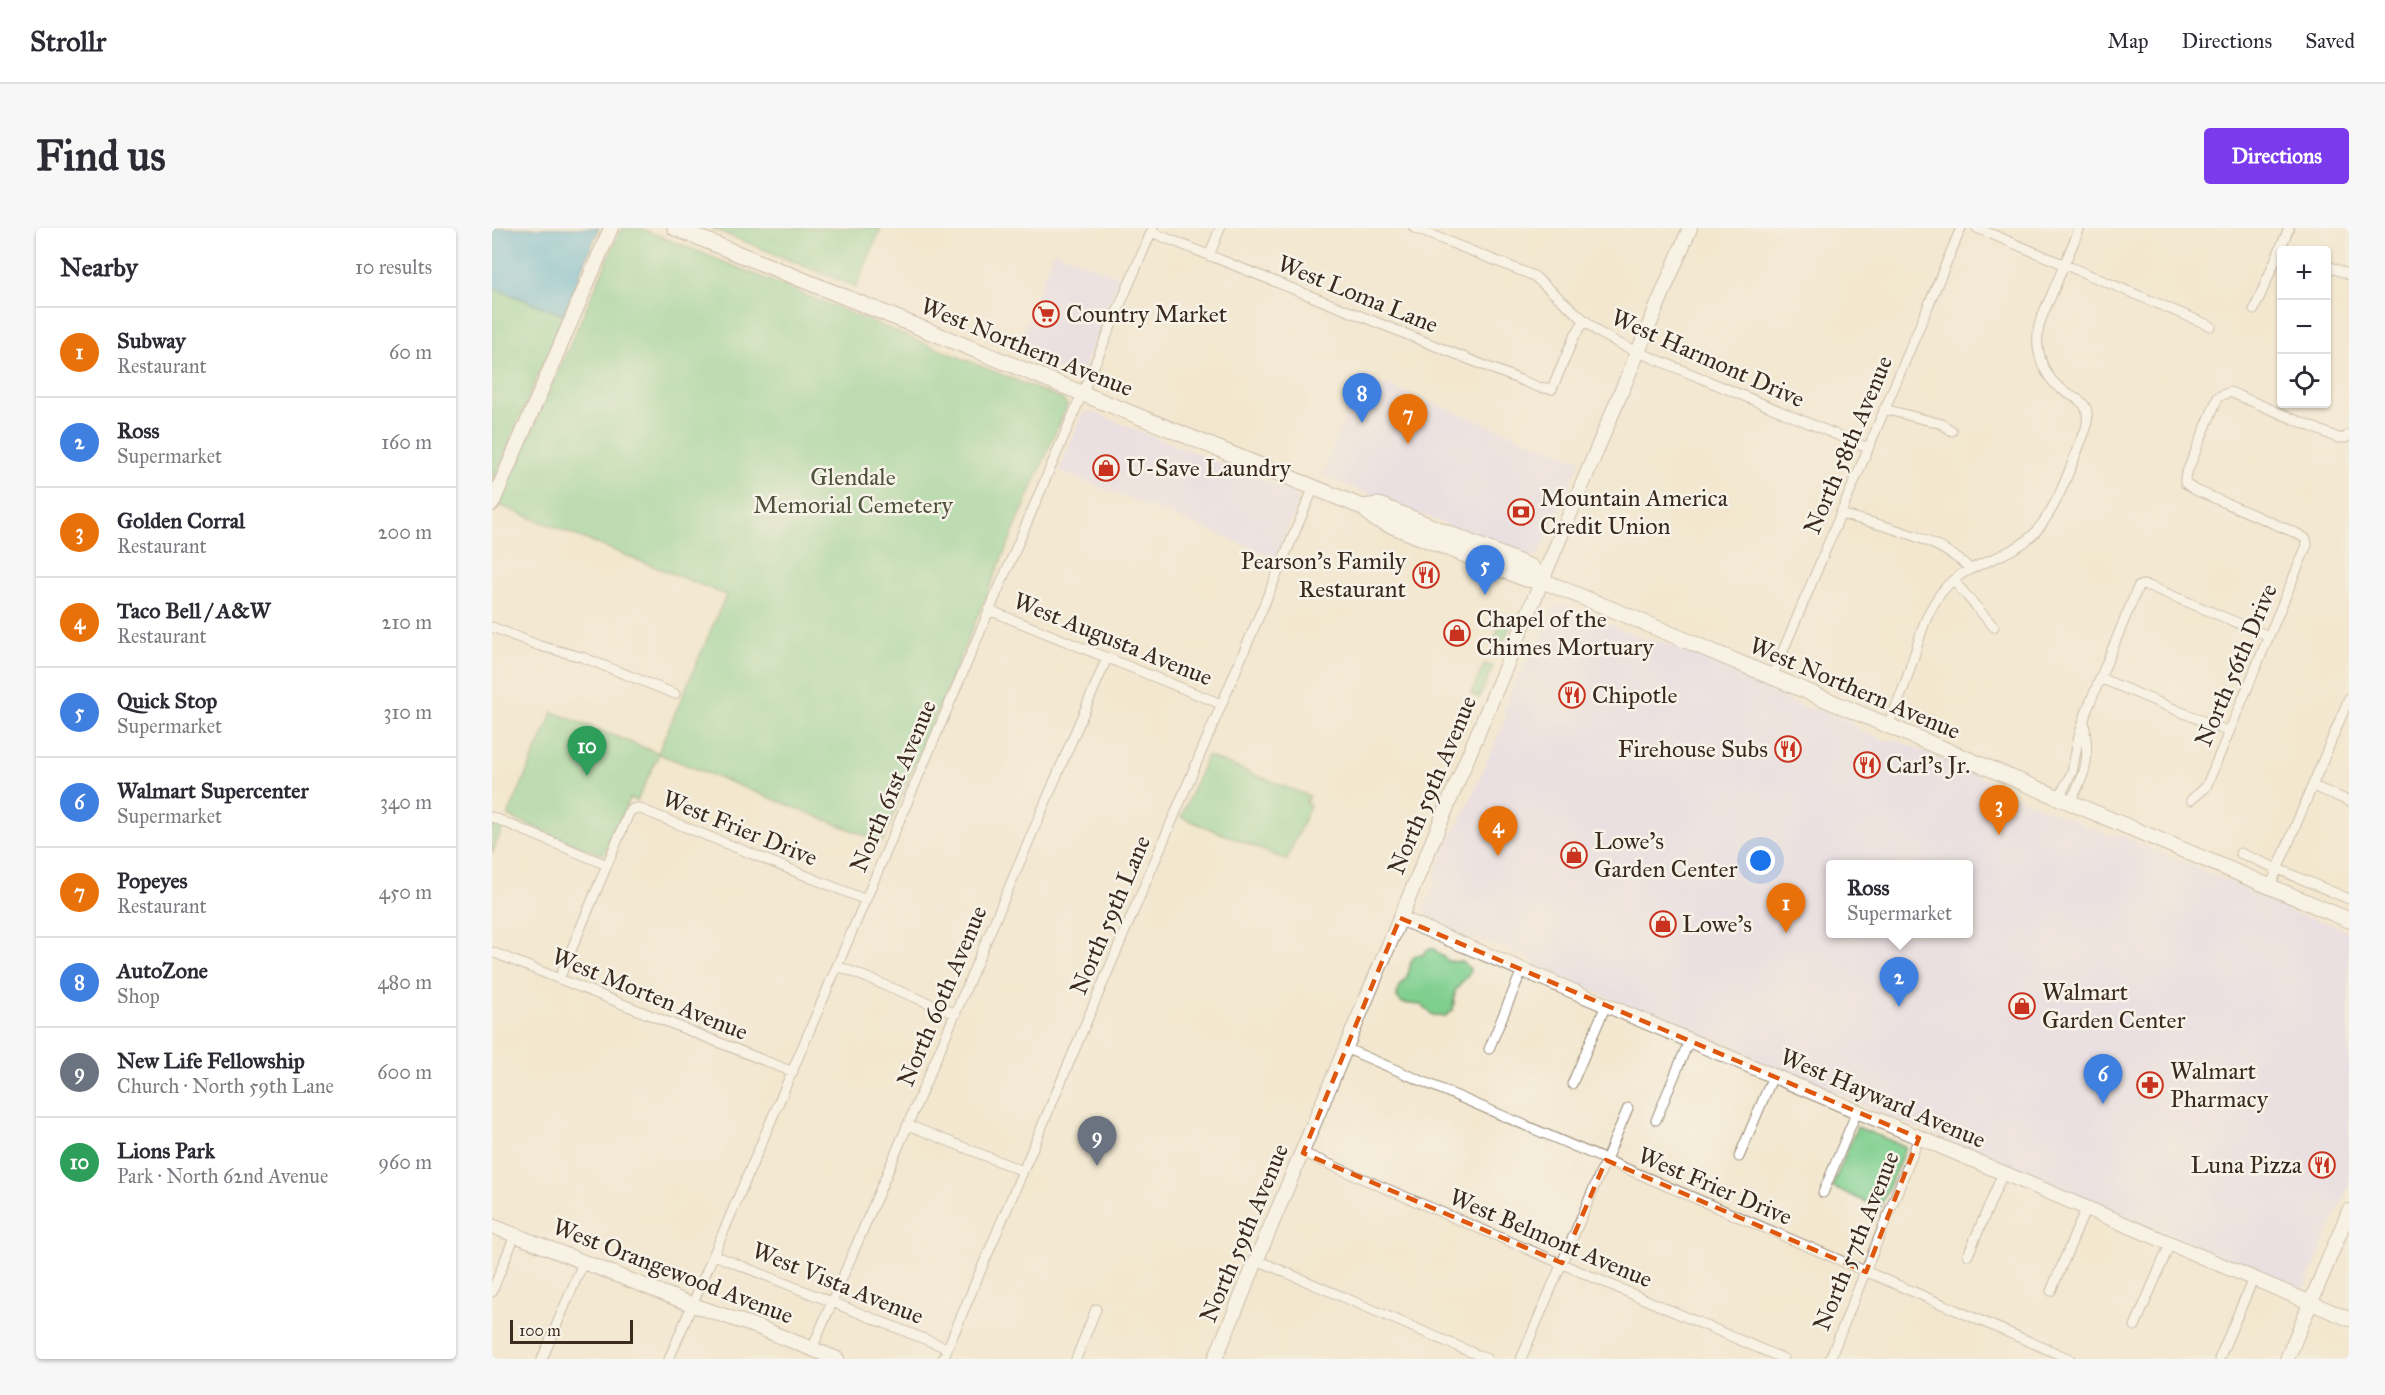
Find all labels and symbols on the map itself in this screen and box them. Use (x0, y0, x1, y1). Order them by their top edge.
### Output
street label: West Loma Lane (1273, 248, 1443, 340)
street label: West Northern Avenue (916, 291, 1138, 403)
supermarket icon: Country Market (1031, 299, 1061, 329)
place label: Country Market (1066, 299, 1228, 329)
street label: West Harmont Drive (1607, 302, 1809, 414)
street label: North 58th Avenue (1797, 351, 1899, 539)
pin: 8 (1342, 374, 1382, 423)
pin: 7 (1388, 394, 1428, 444)
shop icon: U-Save Laundry (1091, 453, 1121, 483)
place label: U-Save Laundry (1126, 453, 1292, 483)
park label: Glendale Memorial Cemetery (753, 462, 953, 520)
place label: Mountain America Credit Union (1540, 483, 1729, 541)
bank icon: Mountain America Credit Union (1506, 497, 1536, 527)
place label: Pearson's Family Restaurant (1241, 546, 1407, 604)
pin: 5 (1466, 546, 1504, 595)
restaurant icon: Pearson's Family Restaurant (1411, 560, 1441, 590)
street label: North 56th Drive (2188, 579, 2284, 751)
street label: West Augusta Avenue (1009, 585, 1217, 693)
place label: Chapel of the Chimes Mortuary (1476, 604, 1654, 662)
shop icon: Chapel of the Chimes Mortuary (1442, 618, 1472, 648)
street label: West Northern Avenue (1745, 630, 1965, 746)
restaurant icon: Chipotle (1557, 680, 1587, 710)
place label: Chipotle (1592, 680, 1678, 710)
street label: North 59th Avenue (1381, 691, 1483, 879)
street label: North 61st Avenue (843, 695, 943, 877)
pin: 10 (568, 726, 607, 776)
place label: Firehouse Subs (1618, 734, 1768, 764)
restaurant icon: Firehouse Subs (1773, 734, 1803, 764)
restaurant icon: Carl's Jr. (1852, 750, 1882, 780)
place label: Carl's Jr. (1886, 750, 1970, 780)
street label: West Frier Drive (658, 783, 822, 873)
pin: 3 (1980, 786, 2018, 835)
pin: 4 (1478, 806, 1518, 856)
place label: Lowe's Garden Center (1594, 826, 1738, 884)
street label: North 59th Lane (1063, 831, 1157, 999)
shop icon: Lowe's Garden Center (1559, 840, 1589, 870)
your location (1746, 846, 1775, 875)
pin: 1 (1766, 884, 1806, 933)
street label: North 60th Avenue (890, 901, 994, 1091)
shop icon: Lowe's (1648, 909, 1678, 939)
place label: Lowe's (1682, 909, 1752, 939)
street label: West Morten Avenue (548, 941, 752, 1047)
pin: 2 (1880, 958, 1918, 1007)
place label: Walmart Garden Center (2042, 977, 2186, 1035)
shop icon: Walmart Garden Center (2007, 991, 2037, 1021)
street label: West Hayward Avenue (1776, 1041, 1990, 1155)
pin: 6 (2084, 1054, 2122, 1104)
place label: Walmart Pharmacy (2170, 1056, 2269, 1114)
pharmacy icon: Walmart Pharmacy (2135, 1070, 2165, 1100)
pin: 9 (1078, 1116, 1116, 1166)
street label: North 59th Avenue (1193, 1139, 1295, 1327)
street label: West Frier Drive (1633, 1140, 1797, 1232)
street label: North 57th Avenue (1806, 1147, 1906, 1335)
place label: Luna Pizza (2191, 1150, 2303, 1180)
restaurant icon: Luna Pizza (2307, 1150, 2337, 1180)
street label: West Belmont Avenue (1445, 1182, 1657, 1294)
street label: West Orangewood Avenue (548, 1211, 798, 1331)
street label: West Vista Avenue (748, 1235, 928, 1331)
scale bar (510, 1317, 633, 1344)

